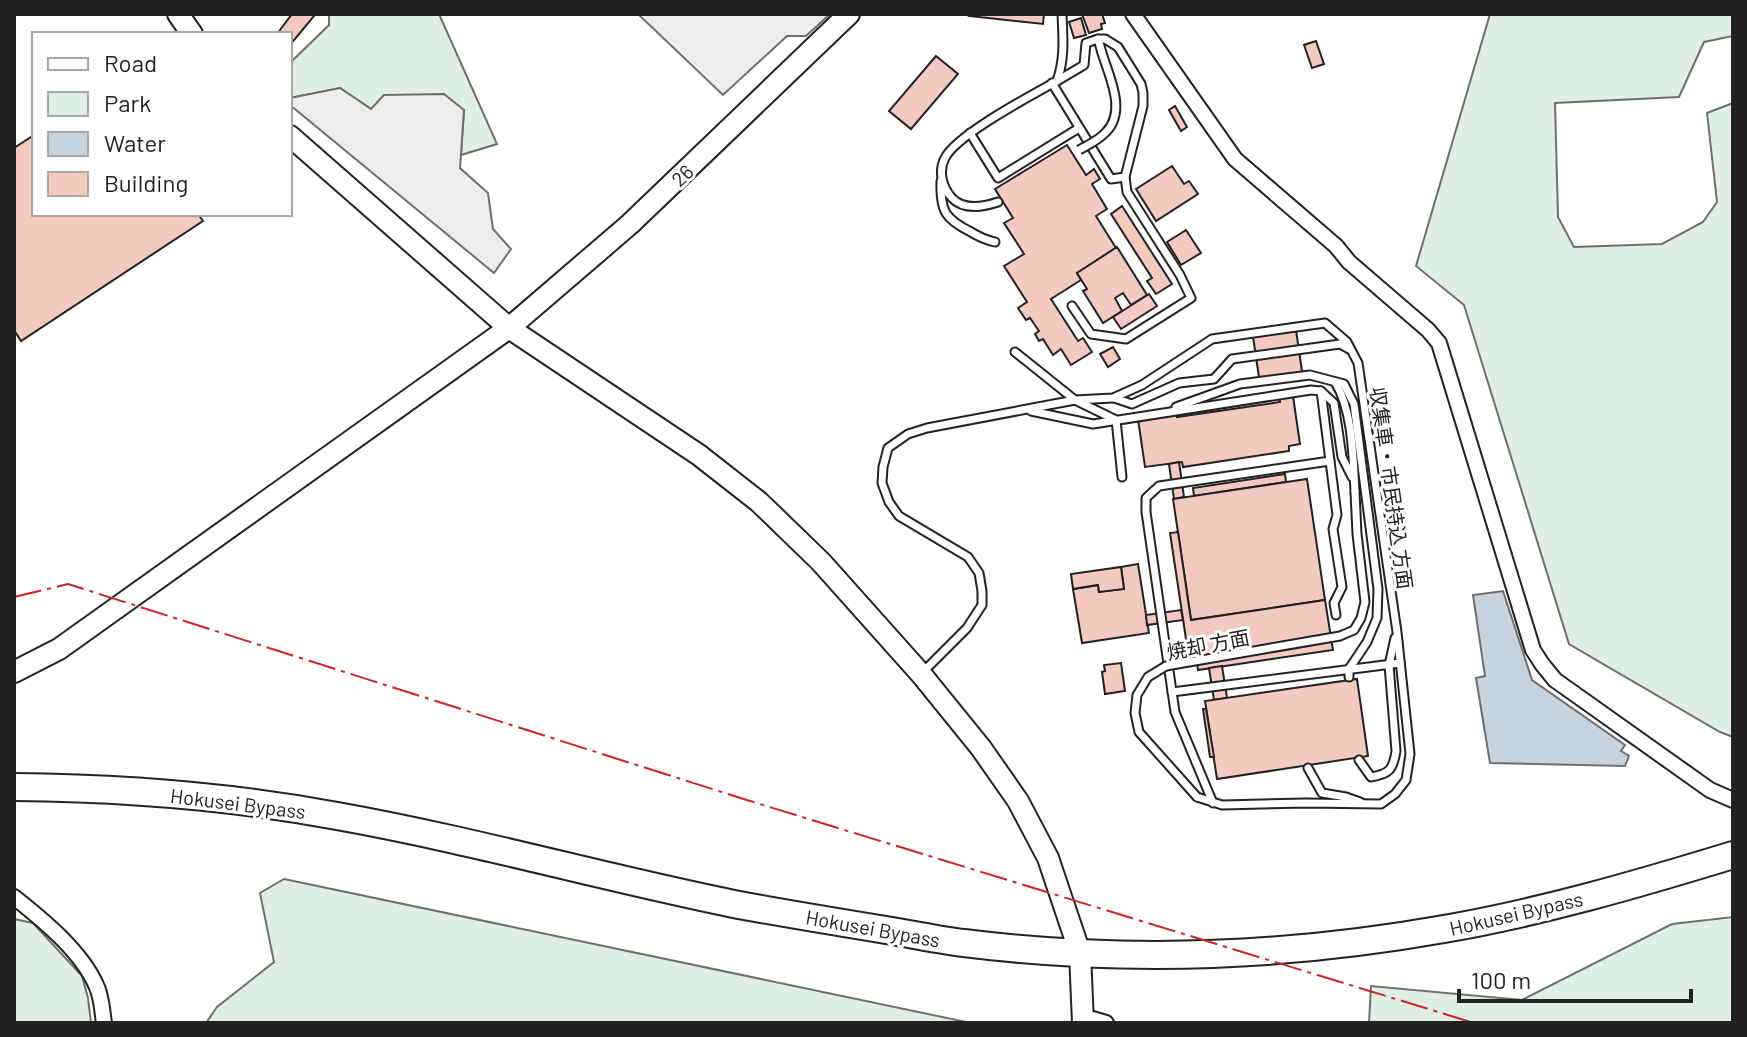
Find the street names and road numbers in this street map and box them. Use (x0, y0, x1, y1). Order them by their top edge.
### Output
street label: 26 (666, 159, 698, 191)
street label: 収集車・市民持込 方面 (1366, 385, 1418, 591)
street label: 焼却 方面 (1164, 624, 1252, 664)
street label: Hokusei Bypass (169, 783, 307, 823)
street label: Hokusei Bypass (1447, 886, 1585, 940)
street label: Hokusei Bypass (804, 904, 942, 952)

